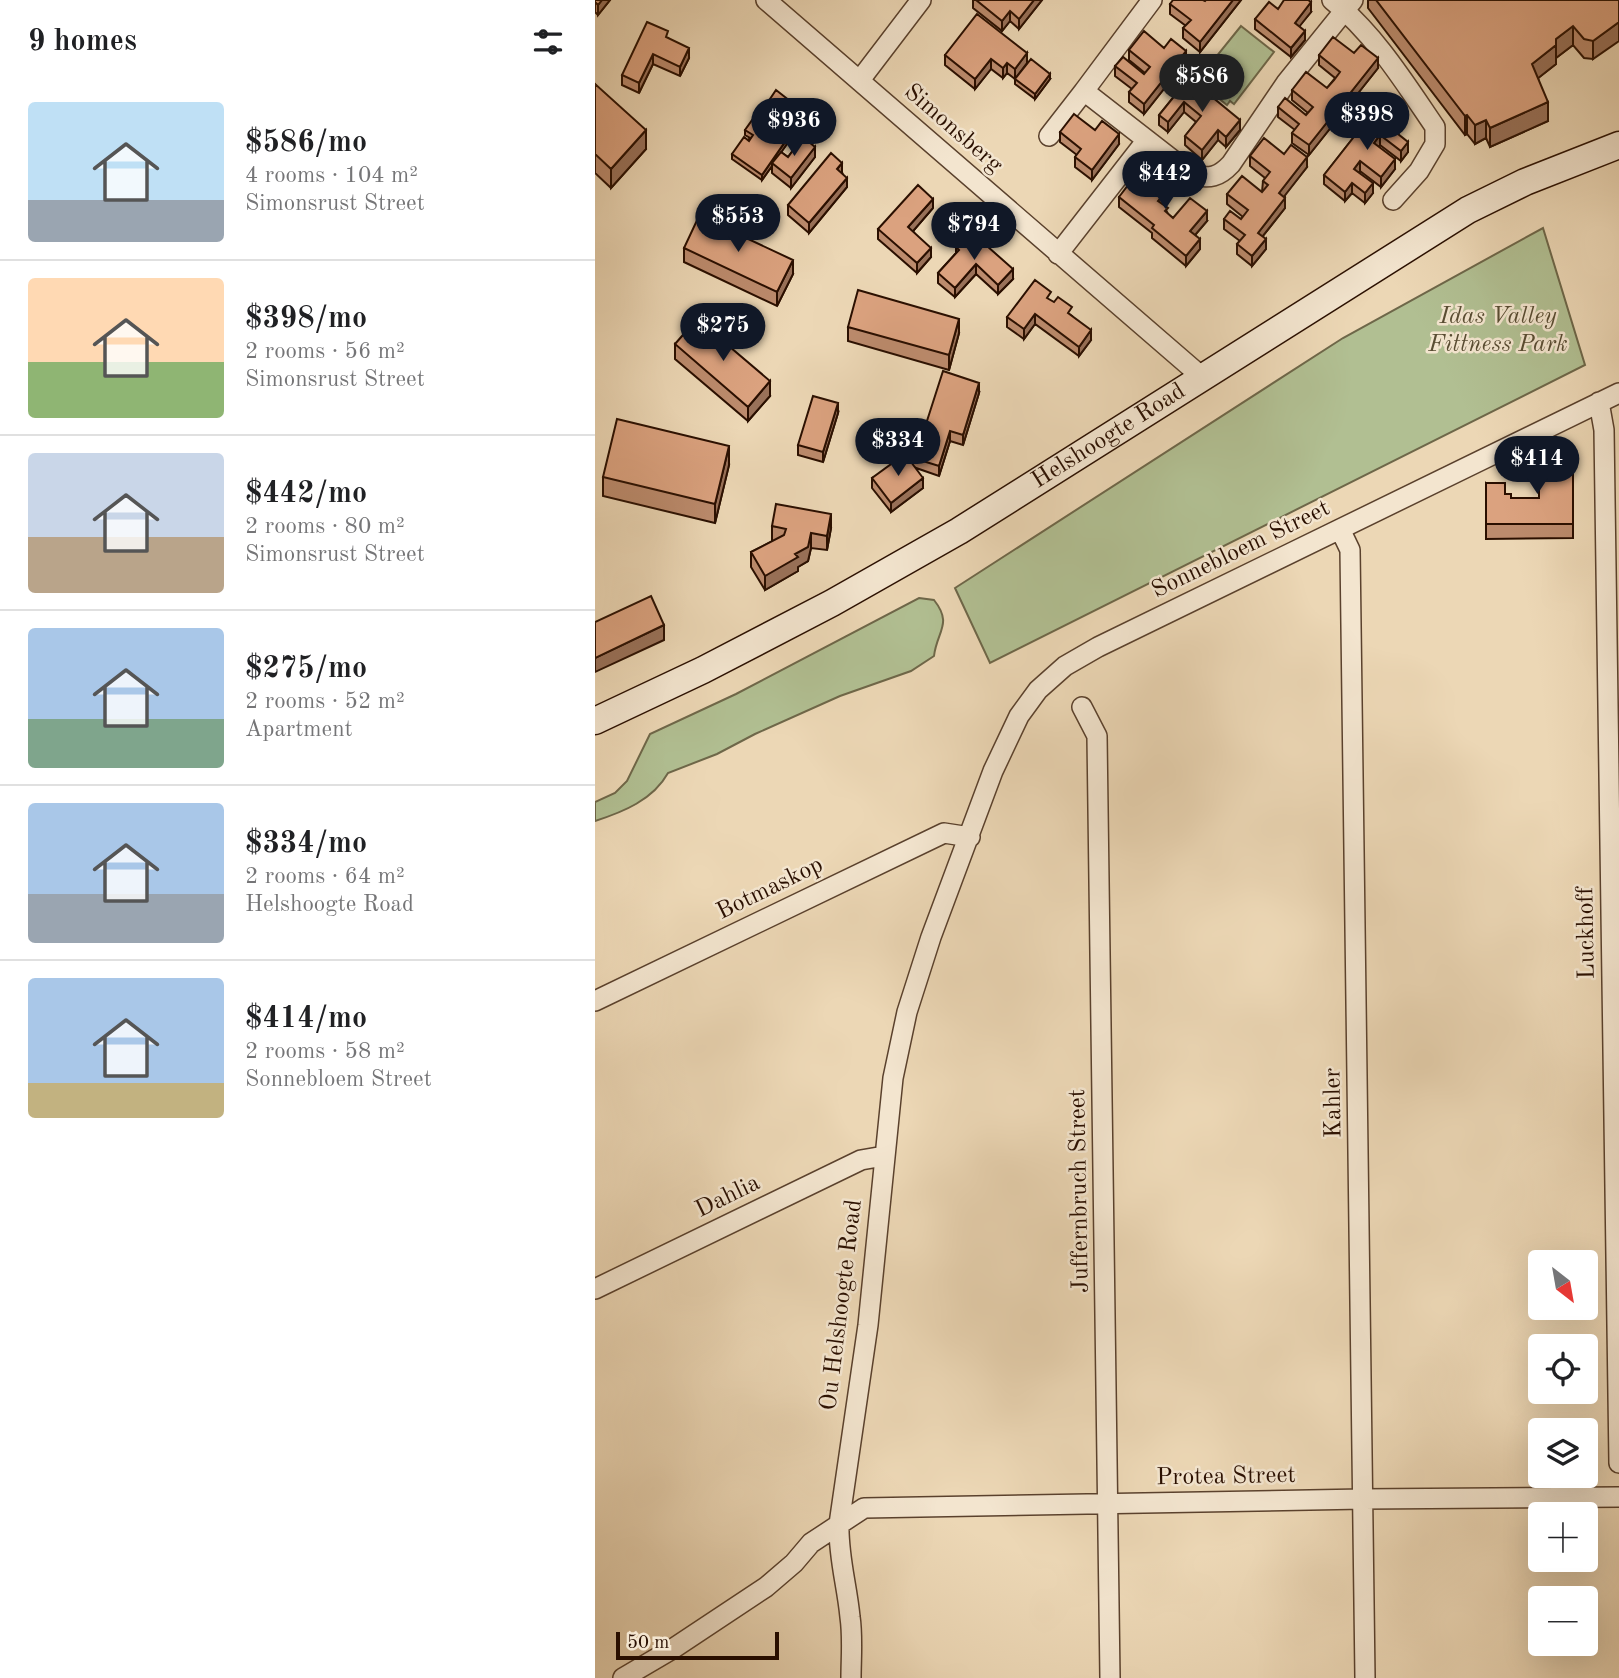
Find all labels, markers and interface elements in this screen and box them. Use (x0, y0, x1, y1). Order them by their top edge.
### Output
icon: filters (529, 23, 567, 61)
text: 9 homes (28, 27, 137, 57)
pin: $586 (1161, 54, 1243, 114)
text: $586 (1175, 65, 1229, 88)
street label: Simonsberg (899, 80, 1007, 178)
pin: $398 (1326, 92, 1408, 152)
pin: $936 (753, 99, 835, 158)
text: $398 (1340, 103, 1394, 126)
text: $936 (767, 109, 821, 132)
text: $586/mo (245, 128, 367, 158)
icon: home (84, 130, 168, 214)
pin: $442 (1124, 152, 1206, 211)
text: $442 (1138, 162, 1192, 185)
text: 4 rooms · 104 m² (245, 164, 418, 187)
text: Simonsrust Street (245, 192, 425, 215)
pin: $553 (697, 194, 779, 254)
pin: $794 (933, 202, 1015, 262)
text: $553 (711, 205, 765, 228)
text: $794 (947, 213, 1001, 236)
text: $398/mo (245, 304, 367, 334)
pin: $275 (682, 304, 764, 363)
park label: Idas Valley Fittness Park (1427, 305, 1568, 357)
icon: home (84, 306, 168, 390)
text: $275 (696, 314, 750, 337)
text: 2 rooms · 56 m² (245, 340, 405, 363)
text: Simonsrust Street (245, 368, 425, 391)
street label: Helshoogte Road (1028, 379, 1190, 494)
pin: $334 (857, 419, 939, 478)
text: $334 (871, 429, 925, 452)
pin: $414 (1496, 436, 1578, 496)
text: $414 (1510, 447, 1564, 470)
text: $442/mo (245, 479, 367, 509)
icon: home (84, 481, 168, 565)
street label: Sonnebloem Street (1148, 497, 1334, 603)
text: 2 rooms · 80 m² (245, 515, 405, 538)
text: Simonsrust Street (245, 543, 425, 566)
text: $275/mo (245, 654, 367, 684)
icon: home (84, 656, 168, 740)
text: 2 rooms · 52 m² (245, 690, 405, 713)
text: Apartment (245, 718, 353, 741)
text: $334/mo (245, 829, 367, 859)
icon: home (84, 831, 168, 915)
street label: Botmaskop (713, 853, 827, 925)
text: 2 rooms · 64 m² (245, 865, 405, 888)
street label: Luckhoff (1574, 885, 1600, 980)
text: Helshoogte Road (245, 893, 414, 916)
text: $414/mo (245, 1004, 367, 1034)
icon: home (84, 1006, 168, 1090)
text: 2 rooms · 58 m² (245, 1040, 405, 1063)
street label: Kahler (1321, 1067, 1347, 1138)
text: Sonnebloem Street (245, 1068, 432, 1091)
street label: Juffernbruch Street (1066, 1089, 1094, 1293)
street label: Dahlia (692, 1171, 764, 1223)
street label: Ou Helshoogte Road (817, 1198, 867, 1412)
north arrow (1528, 1250, 1598, 1320)
map controls (1528, 1250, 1598, 1656)
button: locate (1528, 1334, 1598, 1404)
button: layers (1528, 1418, 1598, 1488)
street label: Protea Street (1156, 1464, 1296, 1490)
button: + (1528, 1502, 1598, 1572)
button: − (1528, 1586, 1598, 1656)
scale bar (616, 1629, 779, 1661)
text: 50 m (627, 1634, 669, 1653)

